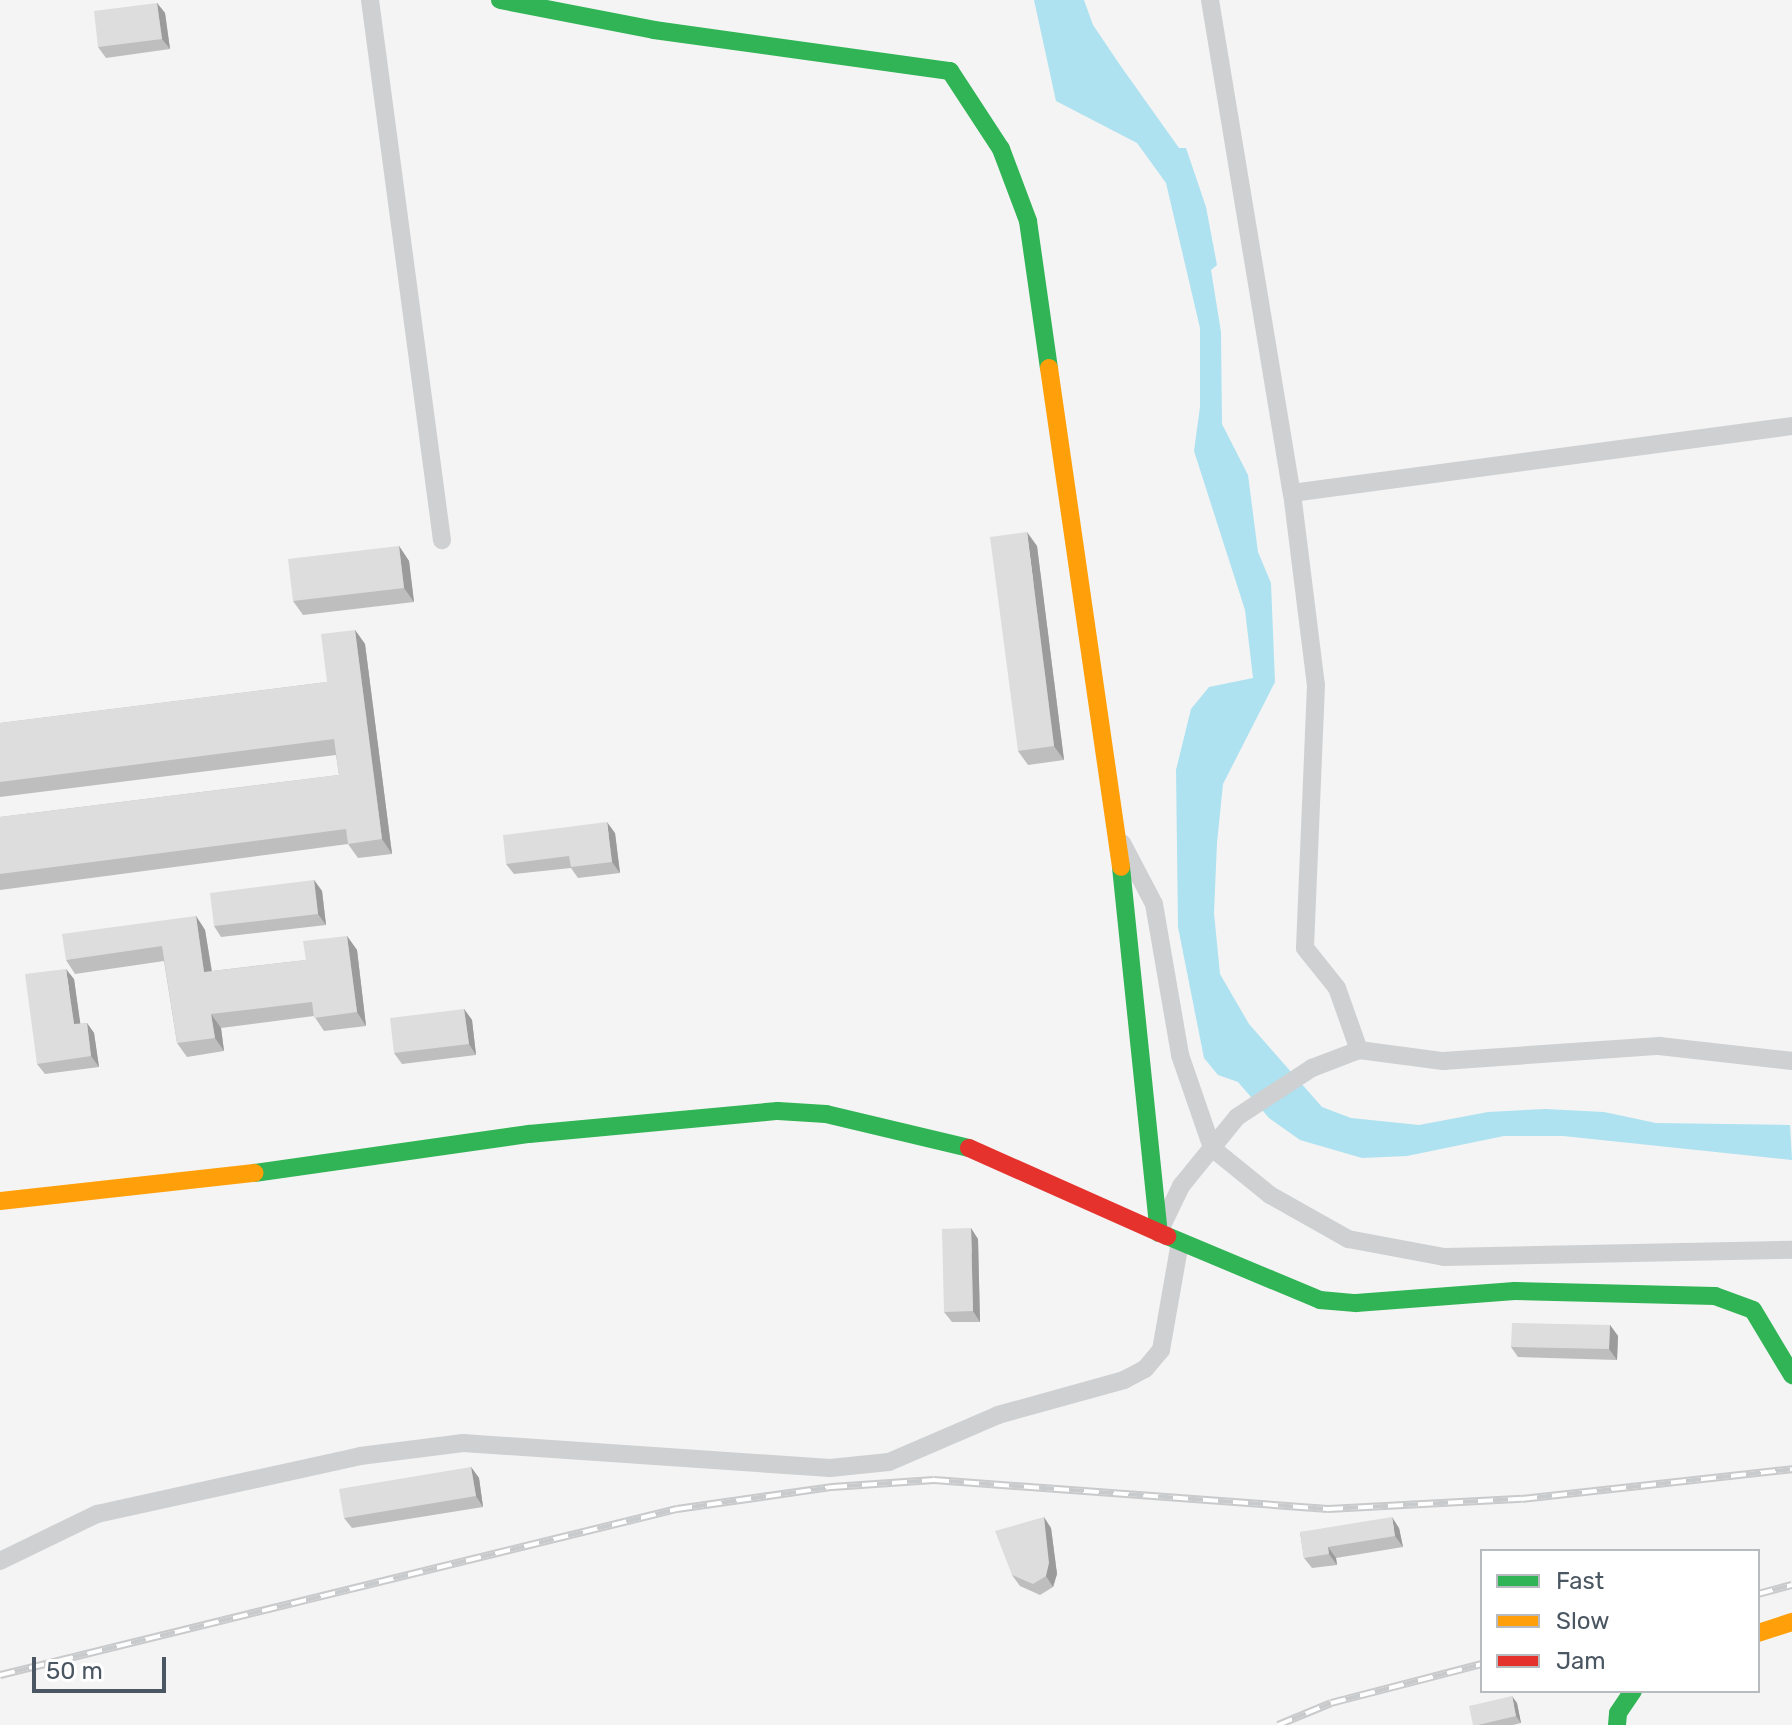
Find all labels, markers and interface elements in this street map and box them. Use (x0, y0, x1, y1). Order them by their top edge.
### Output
legend (1480, 1549, 1760, 1693)
text: Fast (1556, 1567, 1604, 1595)
text: Slow (1556, 1607, 1609, 1635)
scale bar (36, 1641, 170, 1691)
text: Jam (1556, 1647, 1606, 1675)
text: 50 m (46, 1657, 103, 1685)

